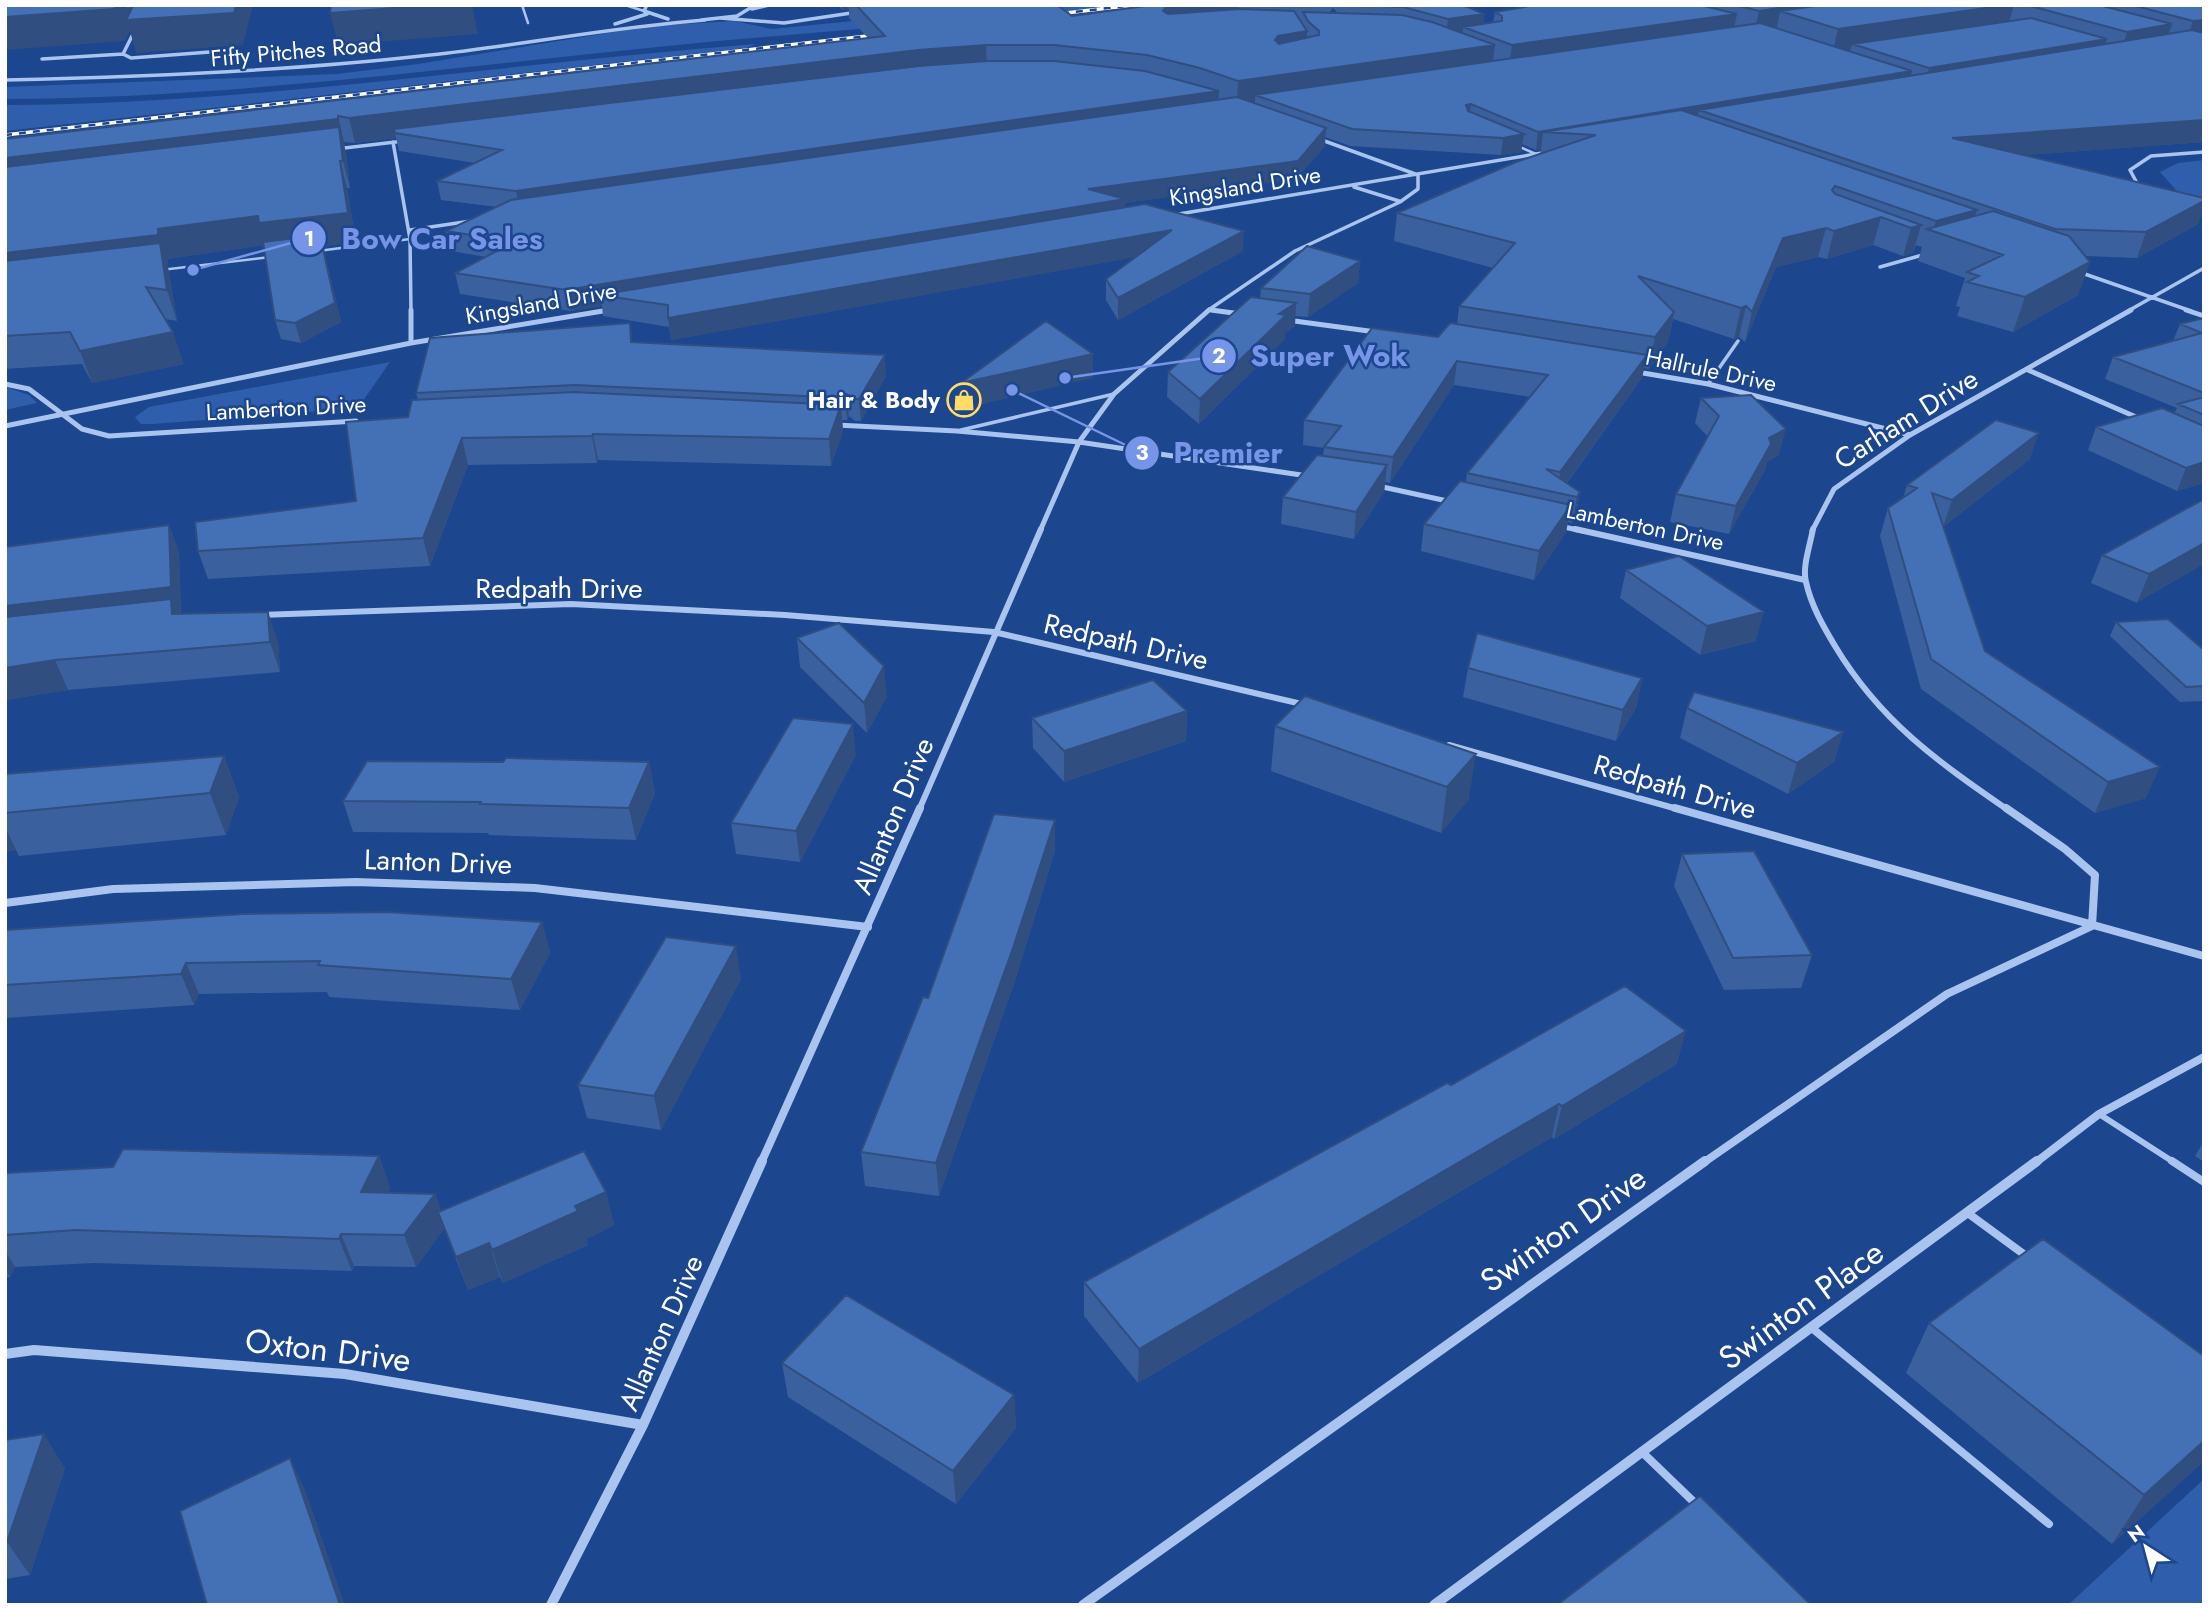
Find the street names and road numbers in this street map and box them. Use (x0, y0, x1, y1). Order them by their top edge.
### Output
street label: Fifty Pitches Road (209, 27, 383, 75)
street label: Kingsland Drive (1167, 157, 1323, 215)
street label: Kingsland Drive (463, 273, 619, 333)
street label: Hallrule Drive (1642, 340, 1780, 401)
street label: Carham Drive (1826, 358, 1986, 480)
street label: Lamberton Drive (205, 387, 367, 429)
street label: Lamberton Drive (1563, 493, 1727, 559)
street label: Redpath Drive (475, 568, 643, 609)
street label: Redpath Drive (1040, 603, 1212, 681)
street label: Allanton Drive (842, 731, 944, 901)
street label: Redpath Drive (1589, 744, 1761, 830)
street label: Lanton Drive (363, 839, 513, 885)
street label: Swinton Drive (1470, 1154, 1656, 1304)
street label: Swinton Place (1709, 1229, 1893, 1381)
street label: Allanton Drive (608, 1248, 714, 1418)
street label: Oxton Drive (243, 1317, 413, 1383)

